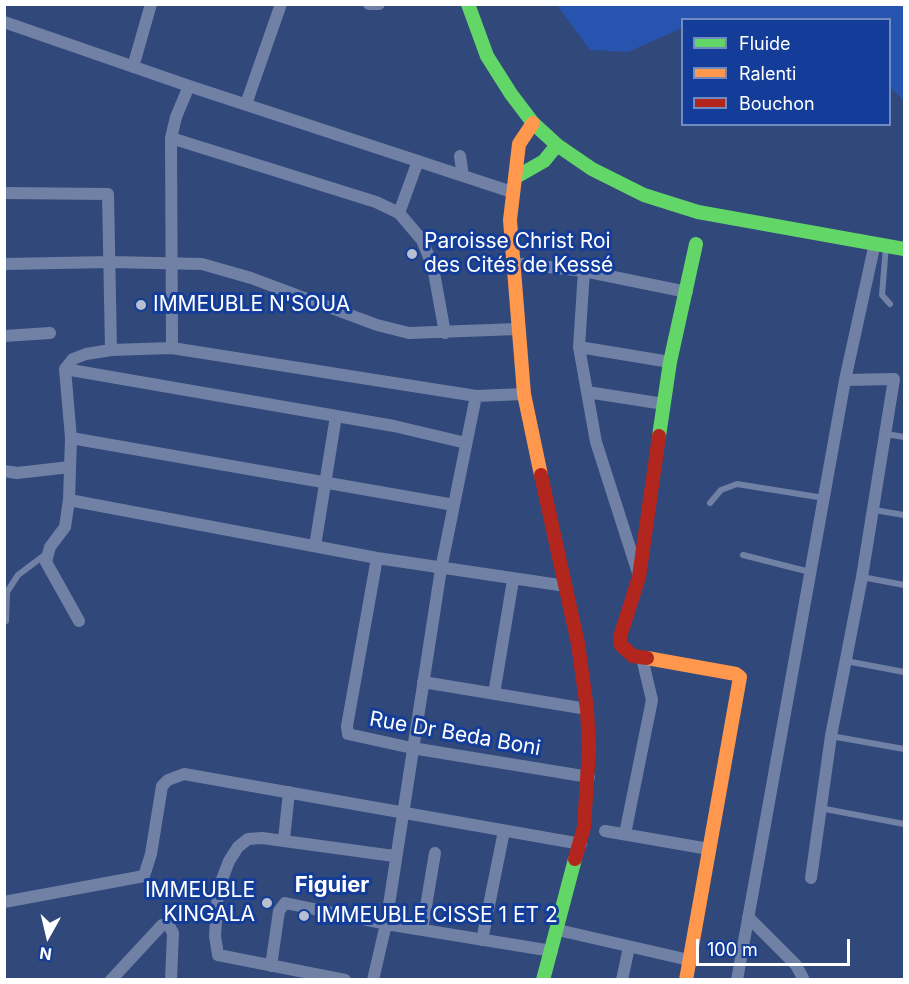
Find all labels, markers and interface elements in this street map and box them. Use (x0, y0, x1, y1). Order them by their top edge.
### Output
legend (681, 18, 891, 126)
text: Fluide (739, 33, 791, 54)
text: Ralenti (739, 63, 796, 84)
text: Bouchon (739, 93, 815, 114)
place label: Paroisse Christ Roi des Cités de Kessé (424, 229, 613, 279)
marker: Paroisse Christ Roi des Cités de Kessé (405, 247, 419, 261)
place label: IMMEUBLE N'SOUA (153, 292, 350, 318)
marker: IMMEUBLE N'SOUA (134, 298, 148, 312)
street label: Rue Dr Beda Boni (367, 707, 543, 761)
district label: Figuier (295, 872, 369, 898)
place label: IMMEUBLE KINGALA (145, 878, 255, 928)
marker: IMMEUBLE KINGALA (260, 896, 274, 910)
place label: IMMEUBLE CISSE 1 ET 2 (316, 903, 558, 929)
north arrow (18, 906, 78, 966)
marker: IMMEUBLE CISSE 1 ET 2 (297, 909, 311, 923)
scale bar (699, 927, 854, 965)
text: 100 m (707, 939, 758, 960)
text: N (38, 943, 53, 965)

